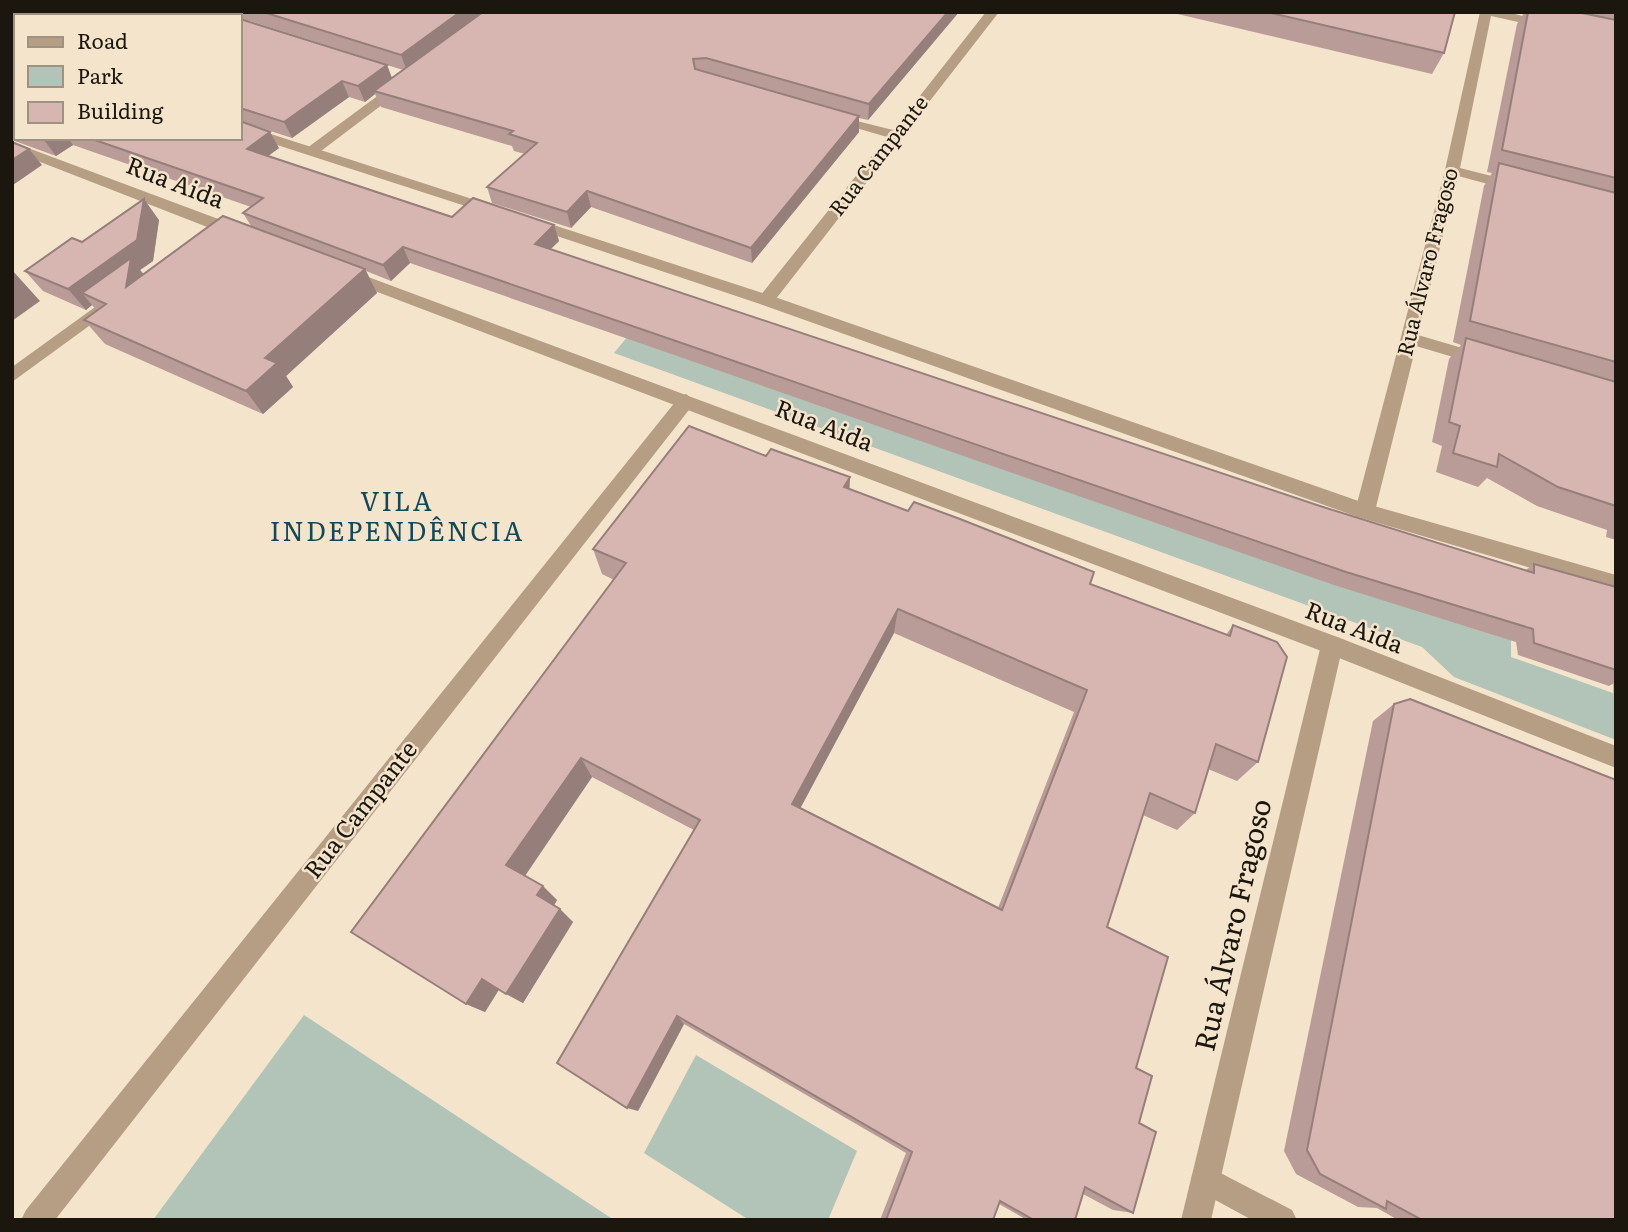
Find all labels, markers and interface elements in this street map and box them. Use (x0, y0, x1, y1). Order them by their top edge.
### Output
legend (14, 14, 242, 140)
text: Road (77, 24, 128, 55)
text: Park (77, 59, 123, 90)
street label: Rua Campante (820, 88, 934, 221)
text: Building (77, 94, 164, 125)
street label: Rua Aida (122, 146, 230, 215)
street label: Rua Álvaro Fragoso (1387, 164, 1464, 359)
street label: Rua Aida (771, 389, 879, 458)
district label: VILA INDEPENDÊNCIA (270, 480, 524, 549)
street label: Rua Aida (1301, 591, 1409, 660)
street label: Rua Campante (294, 732, 424, 885)
street label: Rua Álvaro Fragoso (1182, 794, 1280, 1055)

